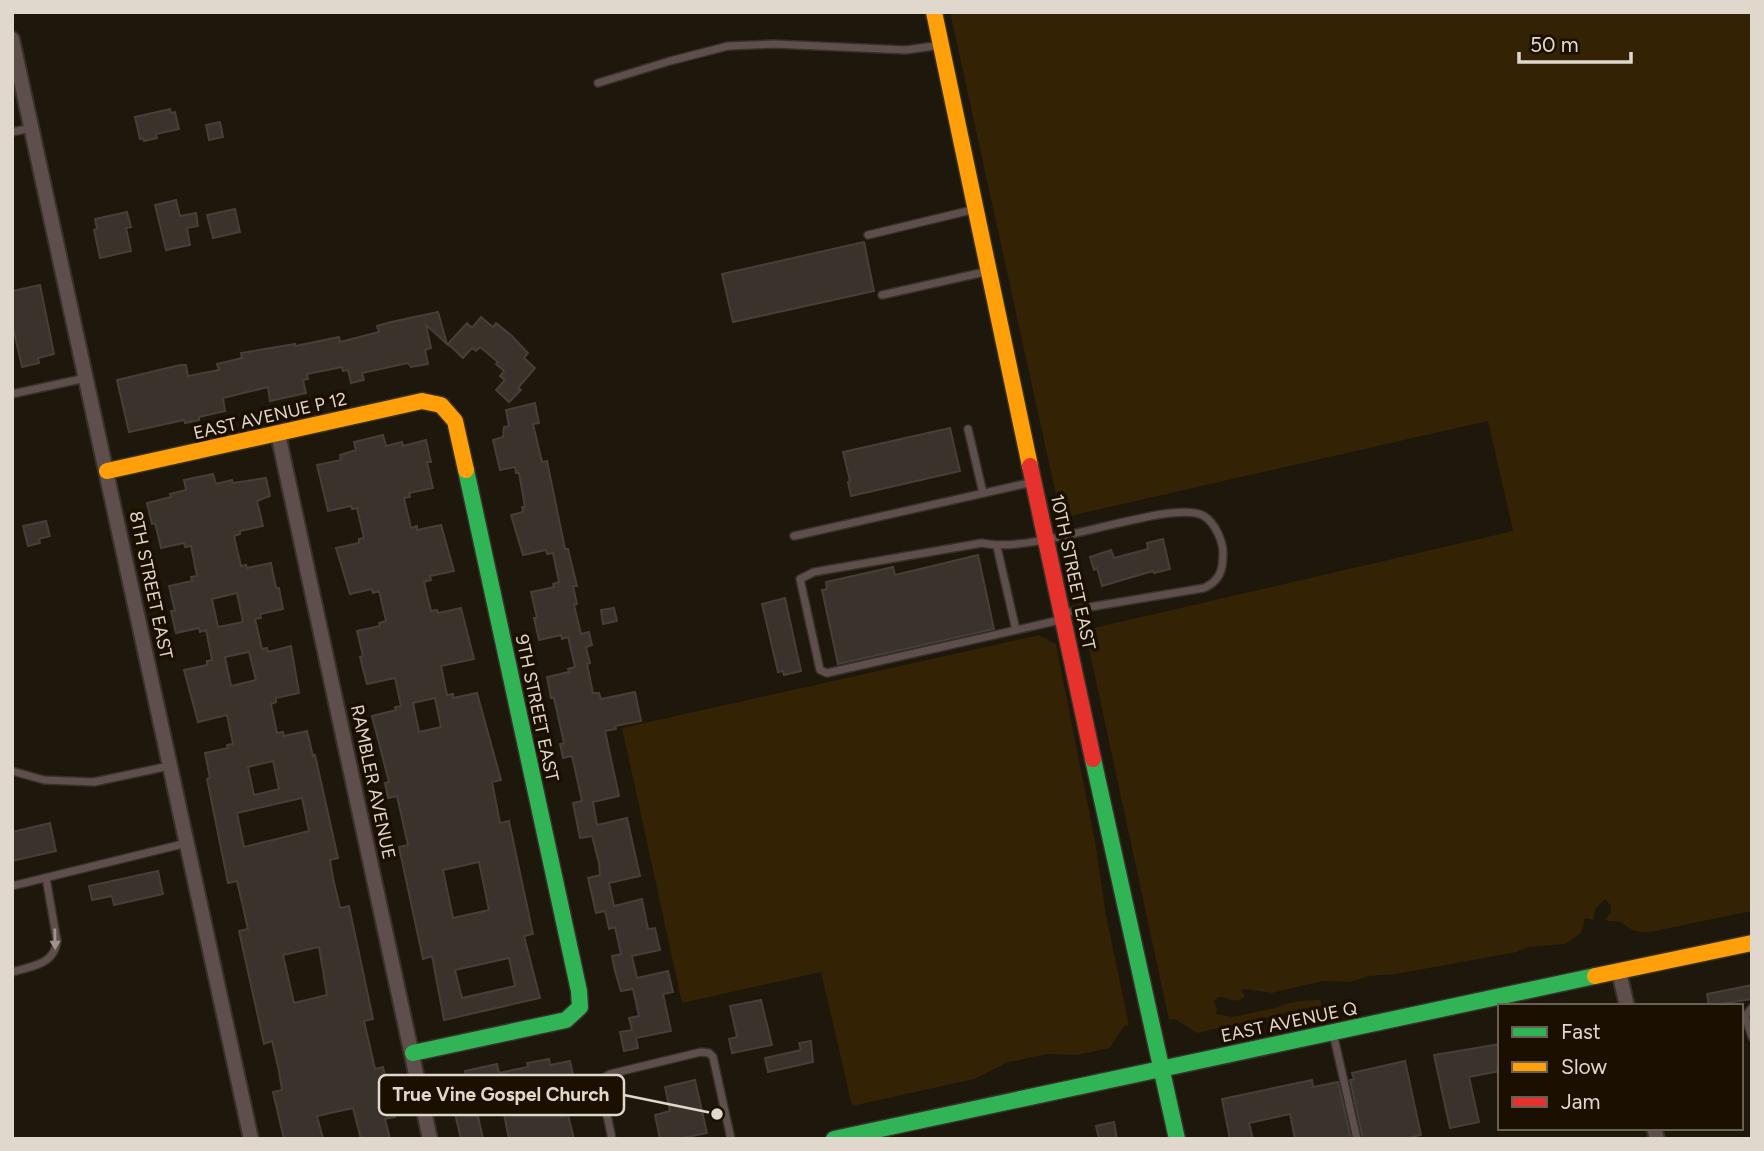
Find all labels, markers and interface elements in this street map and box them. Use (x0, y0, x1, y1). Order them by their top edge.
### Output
scale bar (1519, 21, 1631, 65)
text: 50 m (1530, 32, 1579, 57)
street label: EAST AVENUE P 12 (191, 388, 349, 444)
street label: 10TH STREET EAST (1046, 492, 1100, 652)
street label: 8TH STREET EAST (125, 509, 177, 661)
street label: 9TH STREET EAST (511, 632, 563, 784)
street label: RAMBLER AVENUE (346, 703, 400, 861)
one-way arrow (50, 928, 61, 950)
street label: EAST AVENUE Q (1219, 997, 1359, 1047)
legend (1498, 1004, 1743, 1130)
text: Fast (1561, 1019, 1601, 1044)
text: Slow (1561, 1054, 1607, 1079)
callout: True Vine Gospel Church (379, 1075, 624, 1115)
text: True Vine Gospel Church (393, 1083, 609, 1106)
text: Jam (1561, 1089, 1600, 1114)

